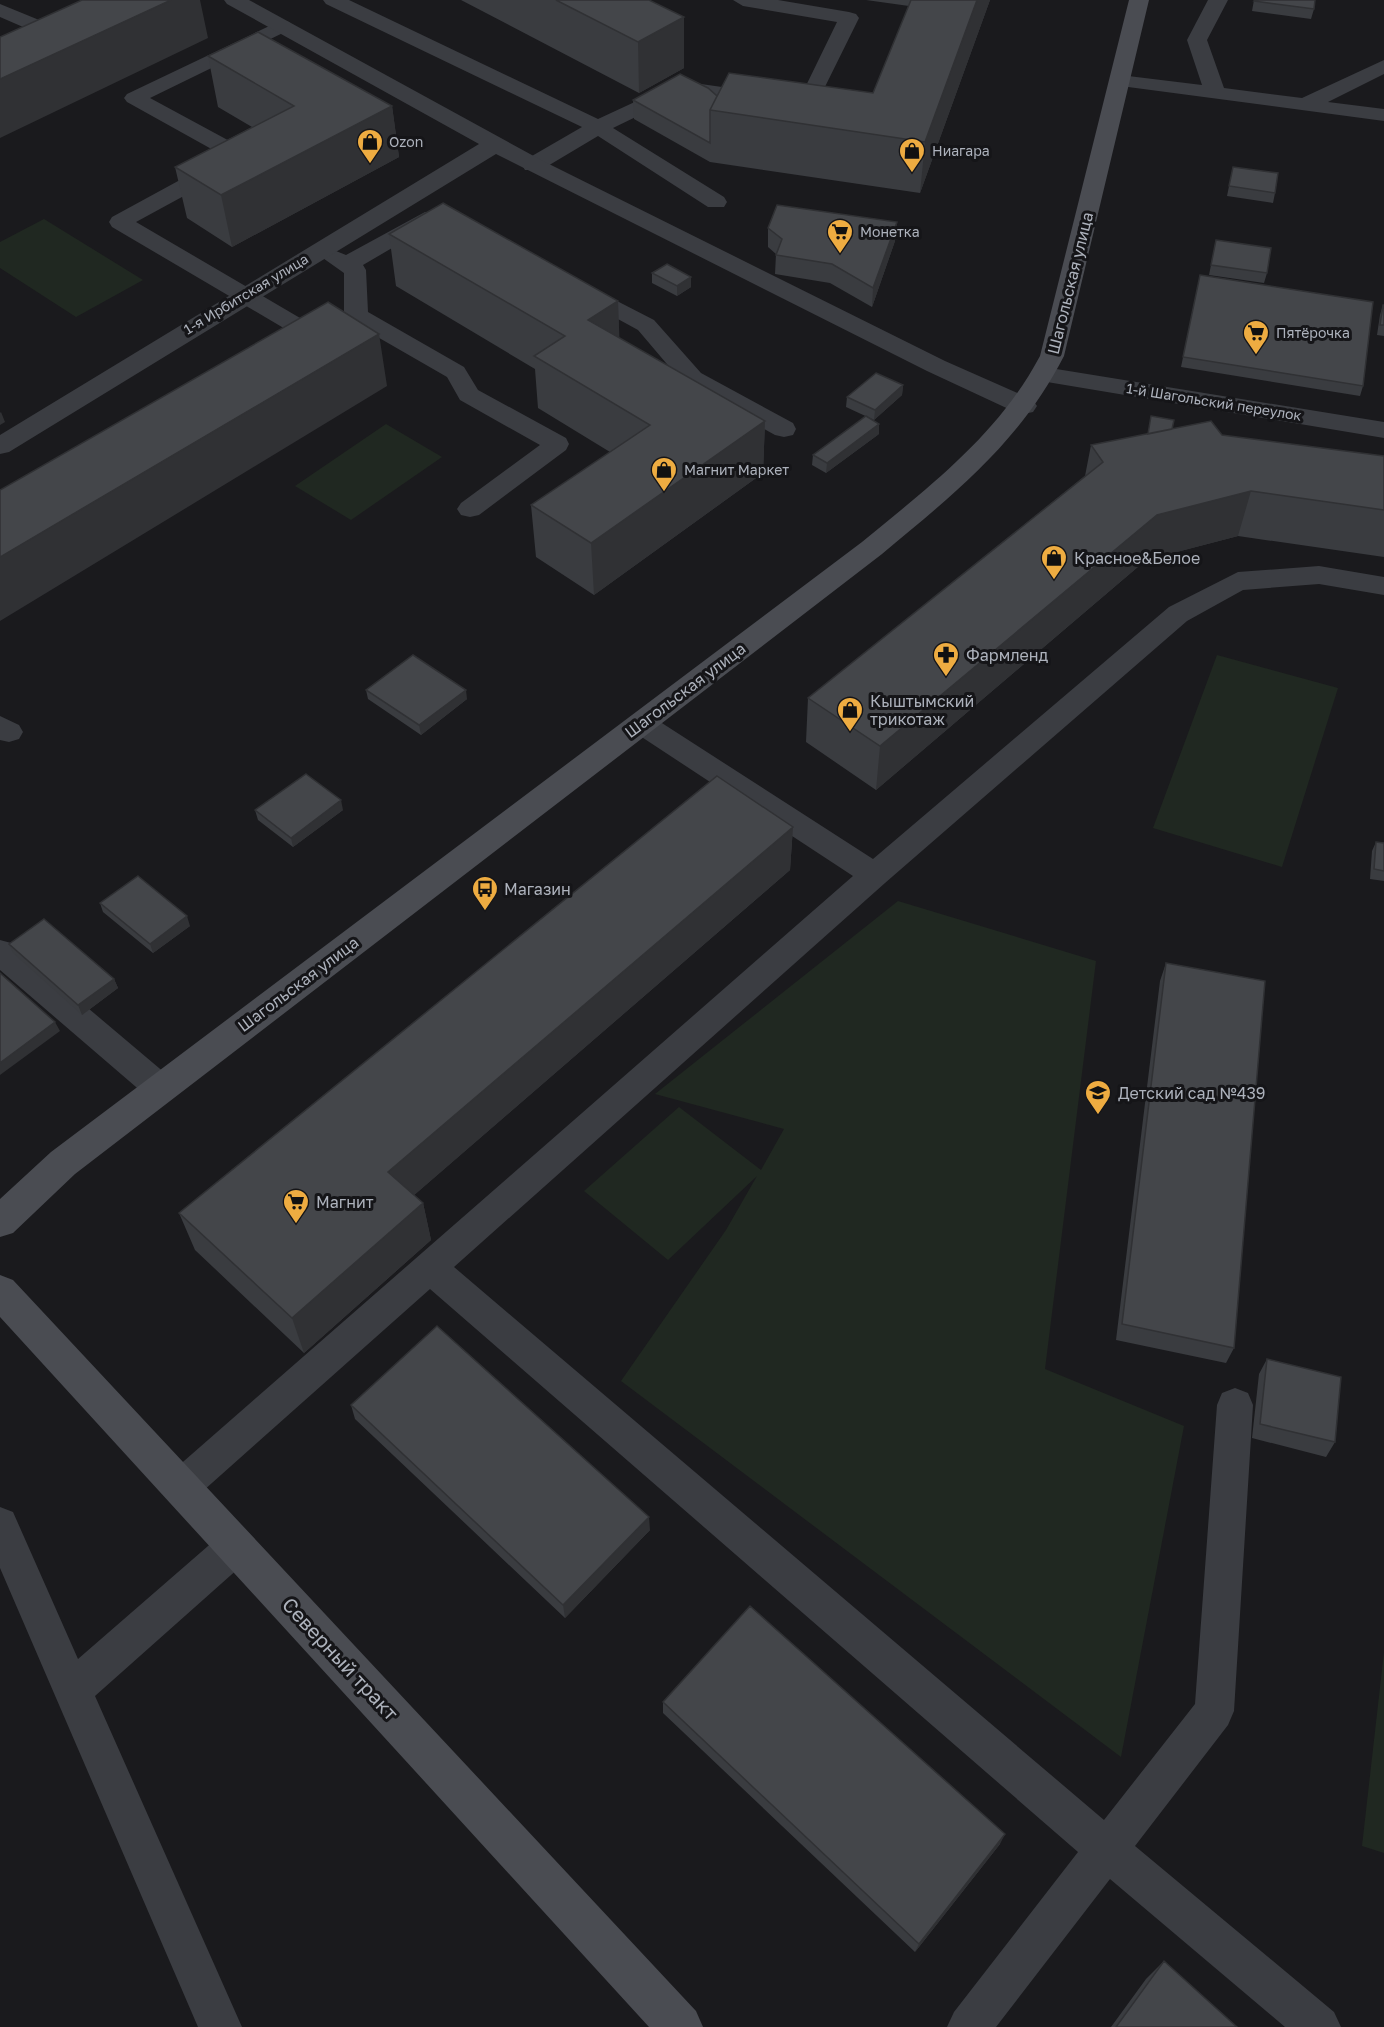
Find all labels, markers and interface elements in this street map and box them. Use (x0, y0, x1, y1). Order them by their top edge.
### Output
shop icon: Ozon (355, 127, 385, 165)
place label: Ozon (389, 133, 423, 150)
shop icon: Ниагара (897, 136, 927, 174)
place label: Ниагара (932, 142, 990, 159)
street label: Шагольская улица (1043, 210, 1097, 356)
supermarket icon: Монетка (825, 217, 855, 255)
place label: Монетка (860, 223, 920, 240)
street label: 1-я Ирбитская улица (180, 250, 311, 338)
supermarket icon: Пятёрочка (1241, 318, 1271, 356)
place label: Пятёрочка (1276, 324, 1350, 341)
street label: 1-й Шагольский переулок (1125, 379, 1303, 424)
shop icon: Магнит Маркет (649, 455, 679, 493)
place label: Магнит Маркет (684, 461, 789, 478)
shop icon: Красное&Белое (1039, 543, 1069, 581)
place label: Красное&Белое (1074, 548, 1200, 568)
street label: Шагольская улица (621, 638, 749, 742)
pharmacy icon: Фармленд (931, 640, 961, 678)
place label: Фармленд (966, 645, 1049, 665)
place label: Кыштымский трикотаж (870, 691, 974, 729)
shop icon: Кыштымский трикотаж (835, 695, 865, 733)
bus stop icon: Магазин (470, 874, 500, 912)
place label: Магазин (504, 879, 571, 899)
street label: Шагольская улица (234, 932, 362, 1036)
school or university icon: Детский сад №439 (1083, 1078, 1113, 1116)
place label: Детский сад №439 (1118, 1083, 1266, 1103)
supermarket icon: Магнит (281, 1187, 311, 1225)
place label: Магнит (316, 1192, 374, 1212)
street label: Северный тракт (278, 1592, 404, 1725)

